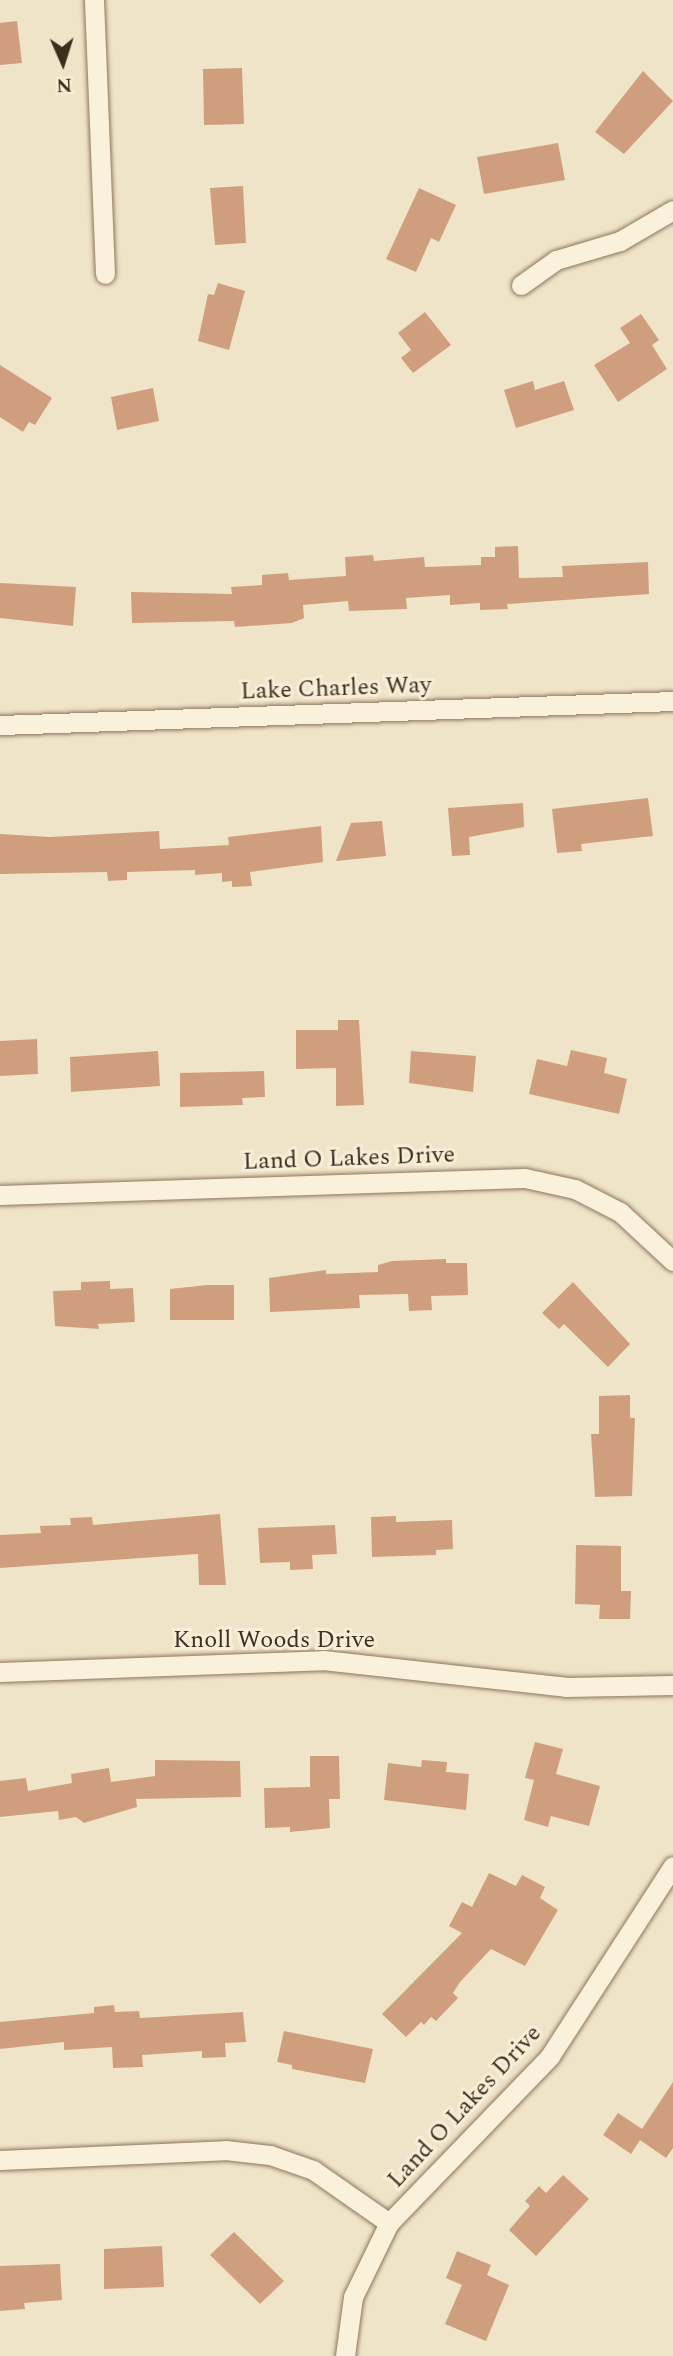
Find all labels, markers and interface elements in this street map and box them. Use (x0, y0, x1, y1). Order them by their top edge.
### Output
north arrow (28, 28, 98, 98)
text: N (56, 70, 73, 99)
street label: Lake Charles Way (240, 671, 432, 707)
street label: Land O Lakes Drive (243, 1141, 455, 1177)
street label: Knoll Woods Drive (173, 1627, 375, 1655)
street label: Land O Lakes Drive (382, 2020, 548, 2194)

